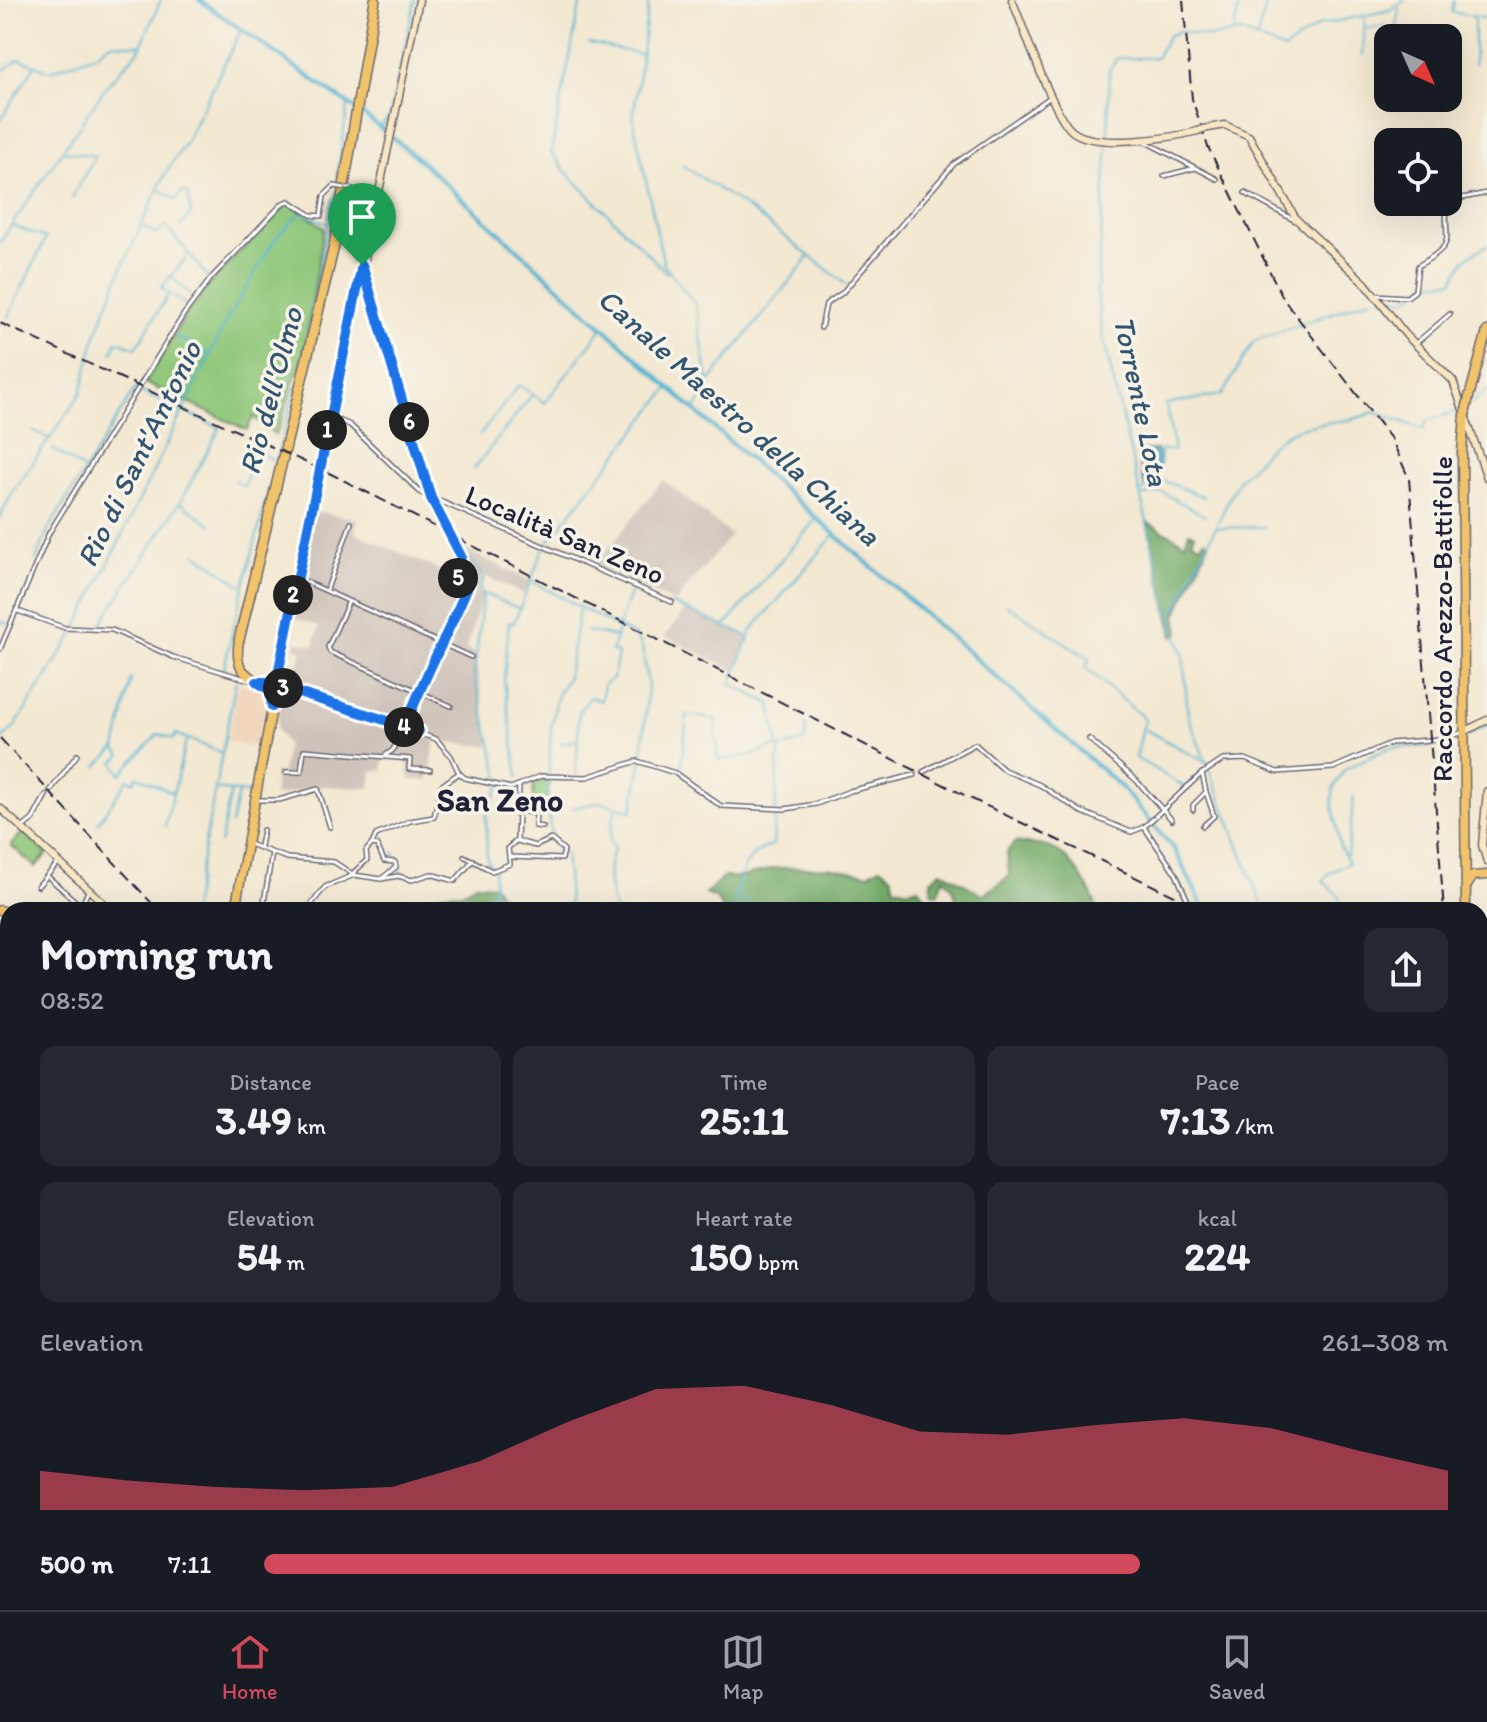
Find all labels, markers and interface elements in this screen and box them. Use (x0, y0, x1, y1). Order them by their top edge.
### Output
north arrow (1374, 24, 1462, 112)
map controls (1374, 24, 1462, 216)
button: locate (1374, 128, 1462, 216)
pin (328, 183, 396, 265)
icon: arrive (340, 195, 384, 239)
water label: Canale Maestro della Chiana (591, 280, 889, 554)
water label: Rio dell'Olmo (230, 302, 311, 478)
water label: Torrente Lota (1105, 313, 1178, 490)
water label: Rio di Sant'Antonio (68, 334, 210, 573)
pin: 6 (389, 402, 429, 442)
text: 6 (403, 408, 415, 435)
pin: 1 (307, 410, 347, 450)
text: 1 (322, 416, 332, 443)
street label: Raccordo Arezzo-Battifolle (1425, 456, 1459, 782)
street label: Località San Zeno (460, 477, 670, 591)
pin: 5 (438, 558, 478, 598)
text: 5 (452, 564, 464, 591)
pin: 2 (273, 575, 313, 615)
text: 2 (287, 581, 299, 608)
pin: 3 (263, 668, 303, 708)
text: 3 (277, 674, 289, 701)
pin: 4 (384, 707, 424, 747)
text: 4 (397, 713, 411, 740)
district label: San Zeno (437, 781, 563, 819)
text: Morning run (40, 927, 273, 980)
button: share (1364, 928, 1448, 1012)
text: 08:52 (40, 984, 104, 1016)
text: Distance (229, 1069, 312, 1096)
text: Time (721, 1069, 767, 1096)
text: Pace (1195, 1069, 1239, 1096)
text: 3.49 (215, 1096, 292, 1144)
text: 25:11 (700, 1096, 788, 1144)
text: 7:13 (1161, 1096, 1231, 1144)
text: km (292, 1113, 326, 1140)
text: /km (1231, 1113, 1274, 1140)
text: Elevation (227, 1205, 314, 1232)
text: Heart rate (695, 1205, 793, 1232)
text: kcal (1198, 1205, 1237, 1232)
text: 54 (236, 1232, 281, 1280)
text: 150 (689, 1232, 753, 1280)
text: 224 (1184, 1232, 1250, 1280)
text: m (281, 1249, 305, 1276)
text: bpm (753, 1249, 799, 1276)
text: Elevation (40, 1326, 143, 1358)
text: 261–308 m (1322, 1326, 1448, 1358)
text: 500 m (40, 1548, 113, 1580)
text: 7:11 (168, 1548, 211, 1580)
tab: Home (222, 1630, 277, 1705)
tab: Map (721, 1630, 765, 1705)
tab: Saved (1209, 1630, 1265, 1705)

